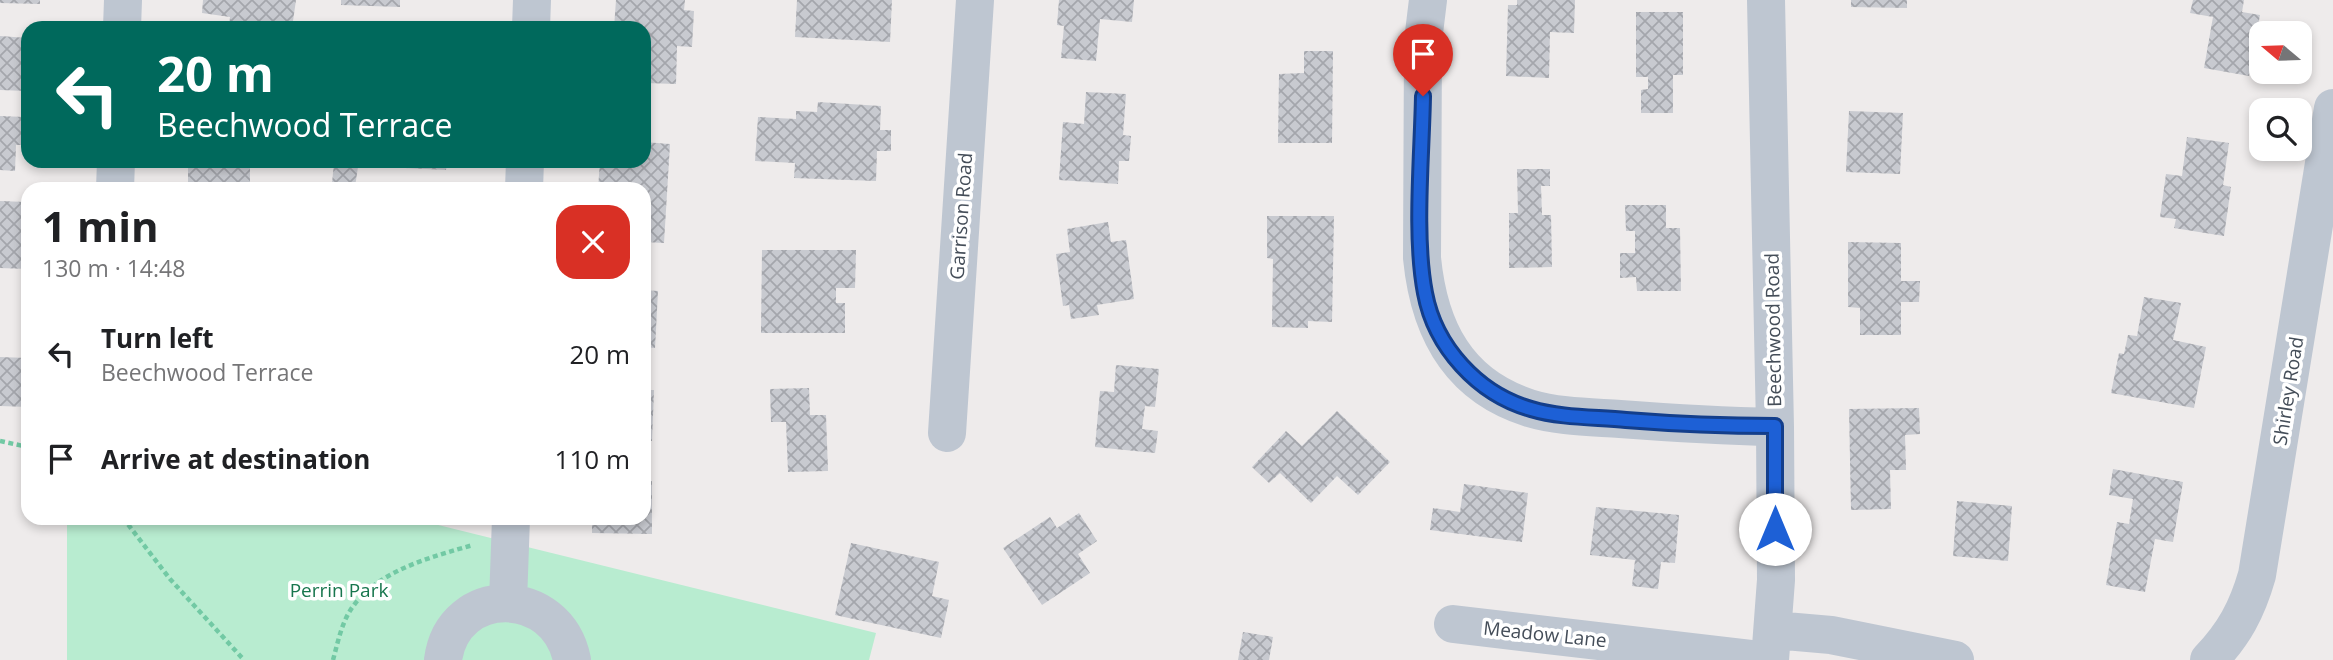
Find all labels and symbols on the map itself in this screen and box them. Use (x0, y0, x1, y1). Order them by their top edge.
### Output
north arrow (2249, 21, 2312, 84)
pin (1393, 24, 1453, 96)
street label: Garrison Road (944, 152, 978, 280)
street label: Beechwood Road (1759, 253, 1787, 407)
street label: Shirley Road (2267, 335, 2309, 447)
position arrow (1738, 492, 1812, 566)
park label: Perrin Park (290, 577, 388, 603)
street label: Meadow Lane (1482, 615, 1608, 653)

